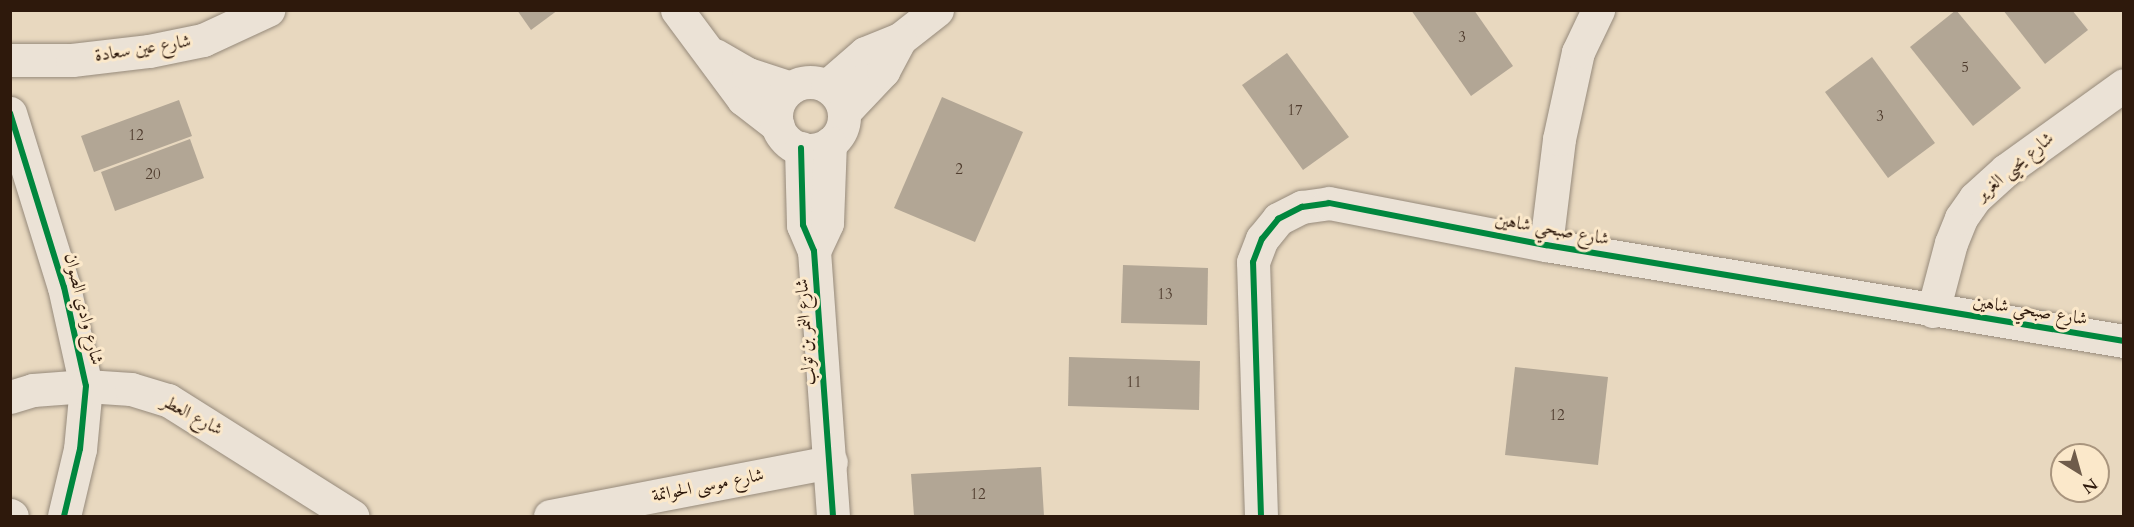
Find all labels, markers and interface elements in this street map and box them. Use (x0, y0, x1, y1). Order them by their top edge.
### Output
house number: 3 (1458, 29, 1466, 47)
street label: شارع عين سعادة (93, 31, 193, 67)
house number: 5 (1961, 59, 1969, 77)
house number: 17 (1287, 102, 1303, 120)
house number: 3 (1876, 108, 1884, 126)
house number: 12 (128, 127, 144, 145)
street label: شارع يحيى الغرير (1972, 128, 2058, 206)
house number: 2 (955, 161, 963, 179)
house number: 20 (145, 166, 161, 184)
street label: شارع صبحي شاهين (1493, 209, 1611, 251)
street label: شارع وادي الصوان (59, 251, 107, 367)
street label: شارع النمر بن تولب (791, 278, 821, 386)
house number: 13 (1157, 286, 1173, 304)
street label: شارع صبحي شاهين (1971, 291, 2089, 331)
house number: 11 (1126, 374, 1142, 392)
street label: شارع العطر (158, 391, 226, 441)
house number: 12 (1549, 407, 1565, 425)
north arrow (2050, 443, 2110, 503)
street label: شارع موسى الحواتمة (650, 465, 766, 507)
text: N (2077, 473, 2102, 499)
house number: 12 (970, 486, 986, 504)

